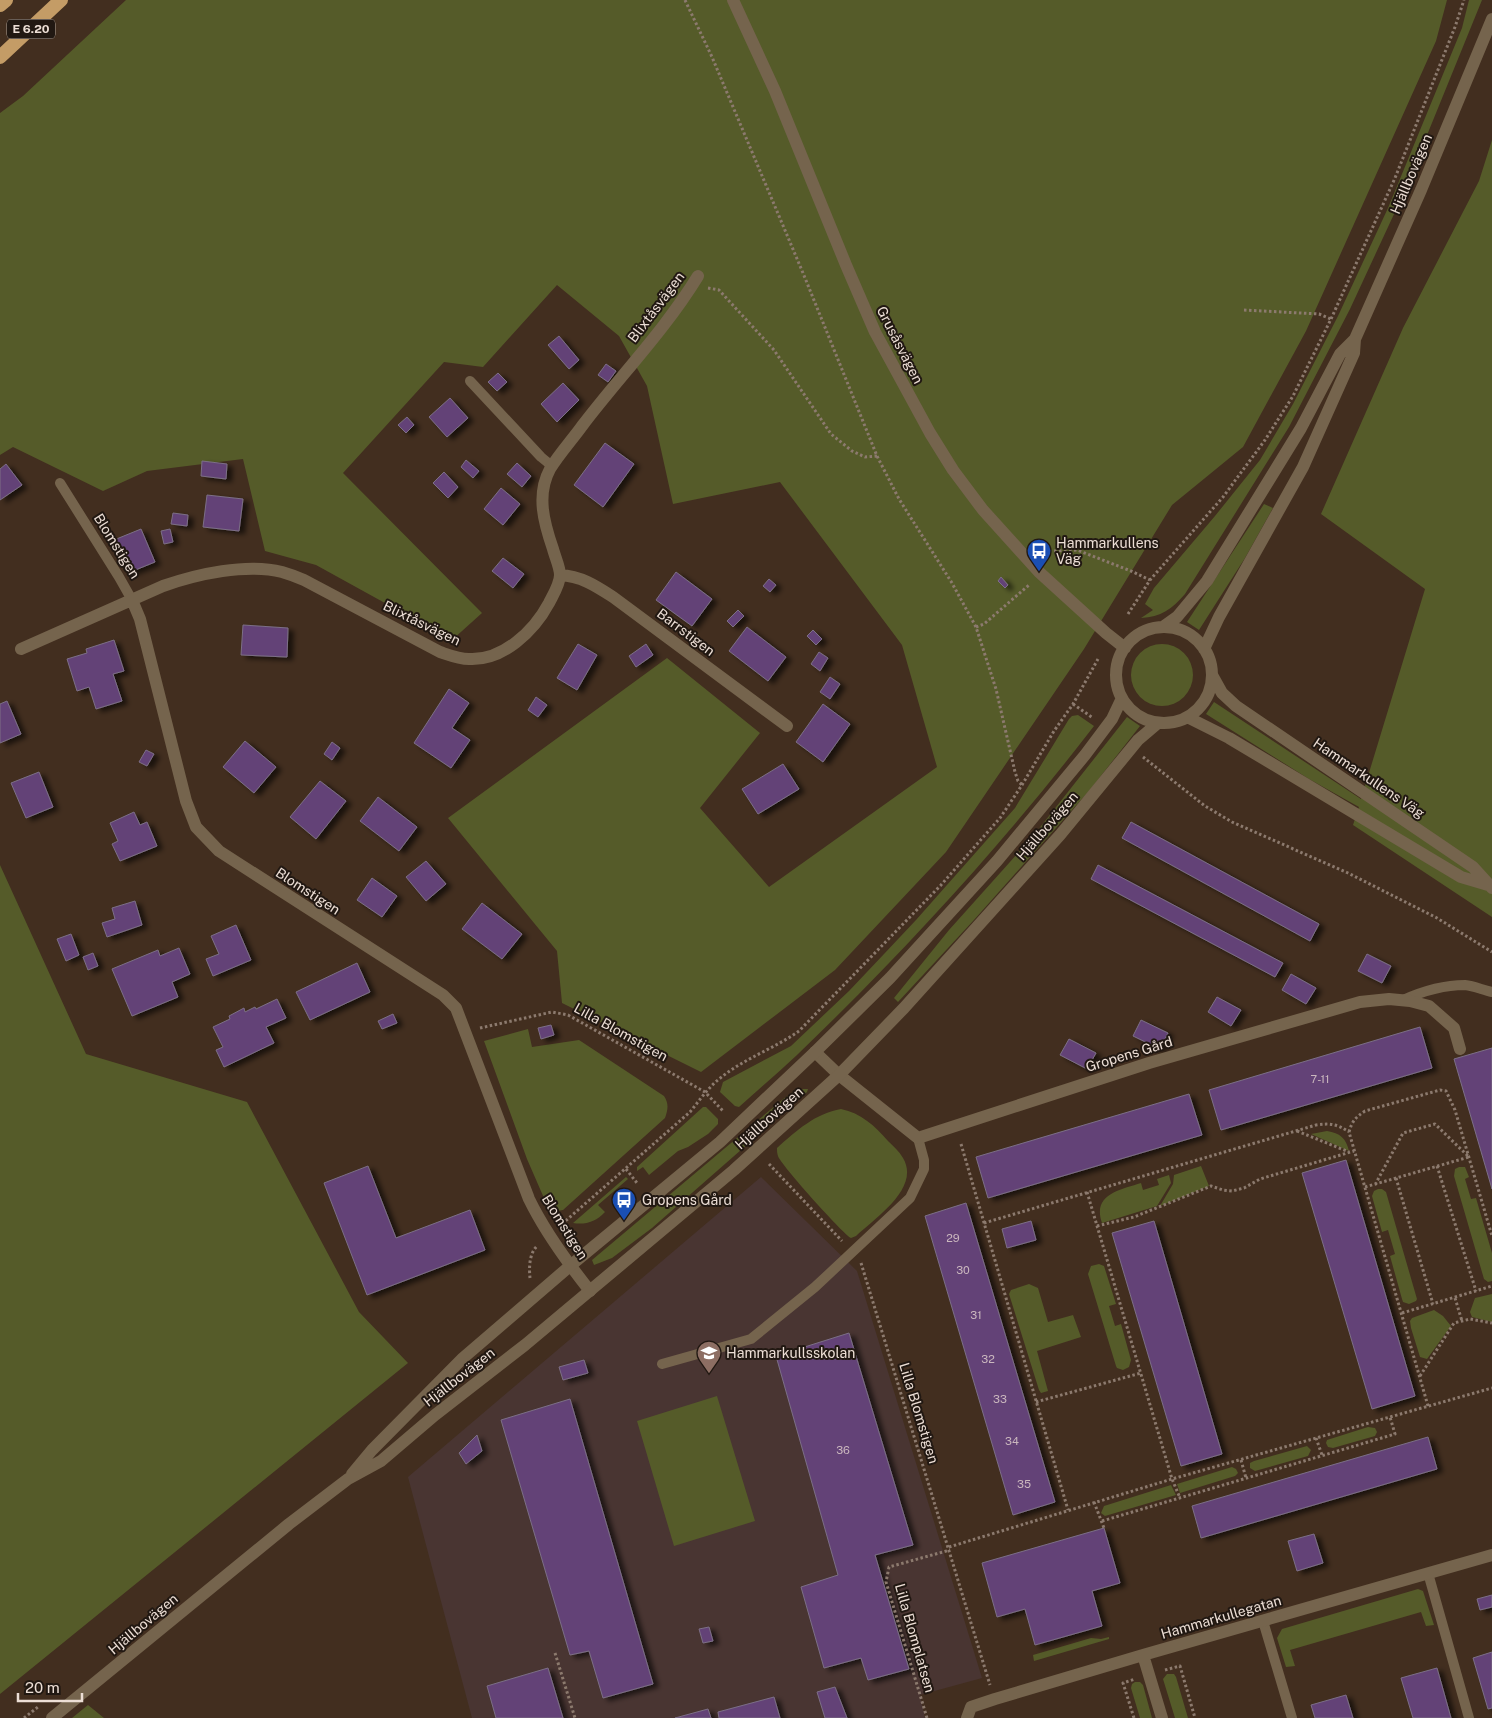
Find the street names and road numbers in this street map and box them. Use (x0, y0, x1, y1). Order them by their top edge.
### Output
road number: E 6.20 (7, 20, 55, 38)
street label: Hjällbovägen (1387, 131, 1435, 217)
street label: Blixtåsvägen (624, 269, 688, 345)
street label: Grusåsvägen (874, 304, 926, 386)
street label: Blomstigen (91, 511, 143, 581)
street label: Blixtåsvägen (381, 597, 463, 649)
street label: Barrstigen (654, 605, 718, 659)
street label: Hammarkullens Väg (1310, 735, 1428, 821)
street label: Hjällbovägen (1013, 788, 1081, 864)
street label: Blomstigen (273, 864, 343, 918)
street label: Lilla Blomstigen (571, 1000, 671, 1064)
street label: Gropens Gård (1084, 1033, 1174, 1075)
street label: Hjällbovägen (732, 1083, 806, 1153)
street label: Blomstigen (539, 1192, 591, 1262)
street label: Hjällbovägen (420, 1344, 498, 1410)
street label: Lilla Blomstigen (896, 1361, 942, 1465)
street label: Lilla Blomplatsen (892, 1582, 938, 1694)
street label: Hjällbovägen (105, 1590, 181, 1658)
street label: Hammarkullegatan (1159, 1592, 1283, 1642)

